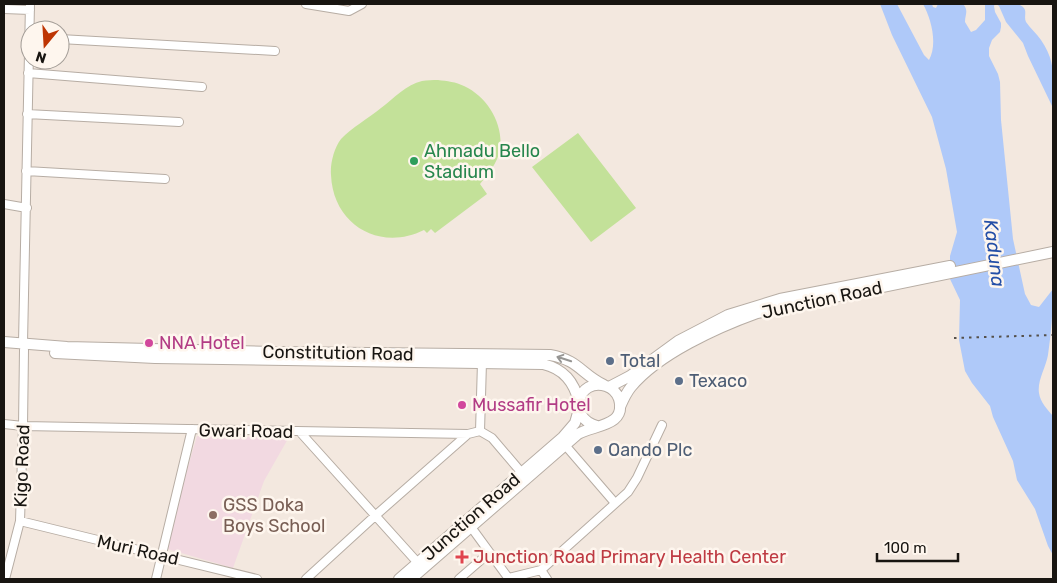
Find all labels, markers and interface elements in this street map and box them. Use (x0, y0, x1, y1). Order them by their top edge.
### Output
north arrow (20, 20, 70, 70)
text: N (34, 47, 49, 67)
place label: Ahmadu Bello Stadium (424, 140, 540, 183)
marker: Ahmadu Bello Stadium (408, 155, 420, 167)
water label: Kaduna (979, 218, 1010, 288)
street label: Junction Road (760, 276, 884, 324)
place label: NNA Hotel (159, 332, 245, 354)
marker: NNA Hotel (143, 337, 155, 349)
street label: Constitution Road (262, 341, 414, 365)
place label: Total (620, 350, 660, 372)
one-way arrow (556, 353, 572, 363)
marker: Total (604, 355, 616, 367)
place label: Texaco (689, 370, 747, 392)
marker: Texaco (673, 375, 685, 387)
place label: Mussafir Hotel (472, 394, 591, 416)
marker: Mussafir Hotel (456, 399, 468, 411)
street label: Gwari Road (199, 419, 293, 443)
street label: Kigo Road (10, 424, 34, 508)
place label: Oando Plc (608, 439, 692, 461)
marker: Oando Plc (592, 444, 604, 456)
street label: Junction Road (417, 468, 525, 566)
place label: GSS Doka Boys School (223, 494, 325, 537)
marker: GSS Doka Boys School (207, 509, 219, 521)
street label: Muri Road (95, 530, 181, 570)
scale bar (877, 530, 958, 562)
text: 100 m (884, 539, 926, 557)
place label: Junction Road Primary Health Center (473, 546, 786, 568)
marker: Junction Road Primary Health Center (455, 550, 469, 564)

